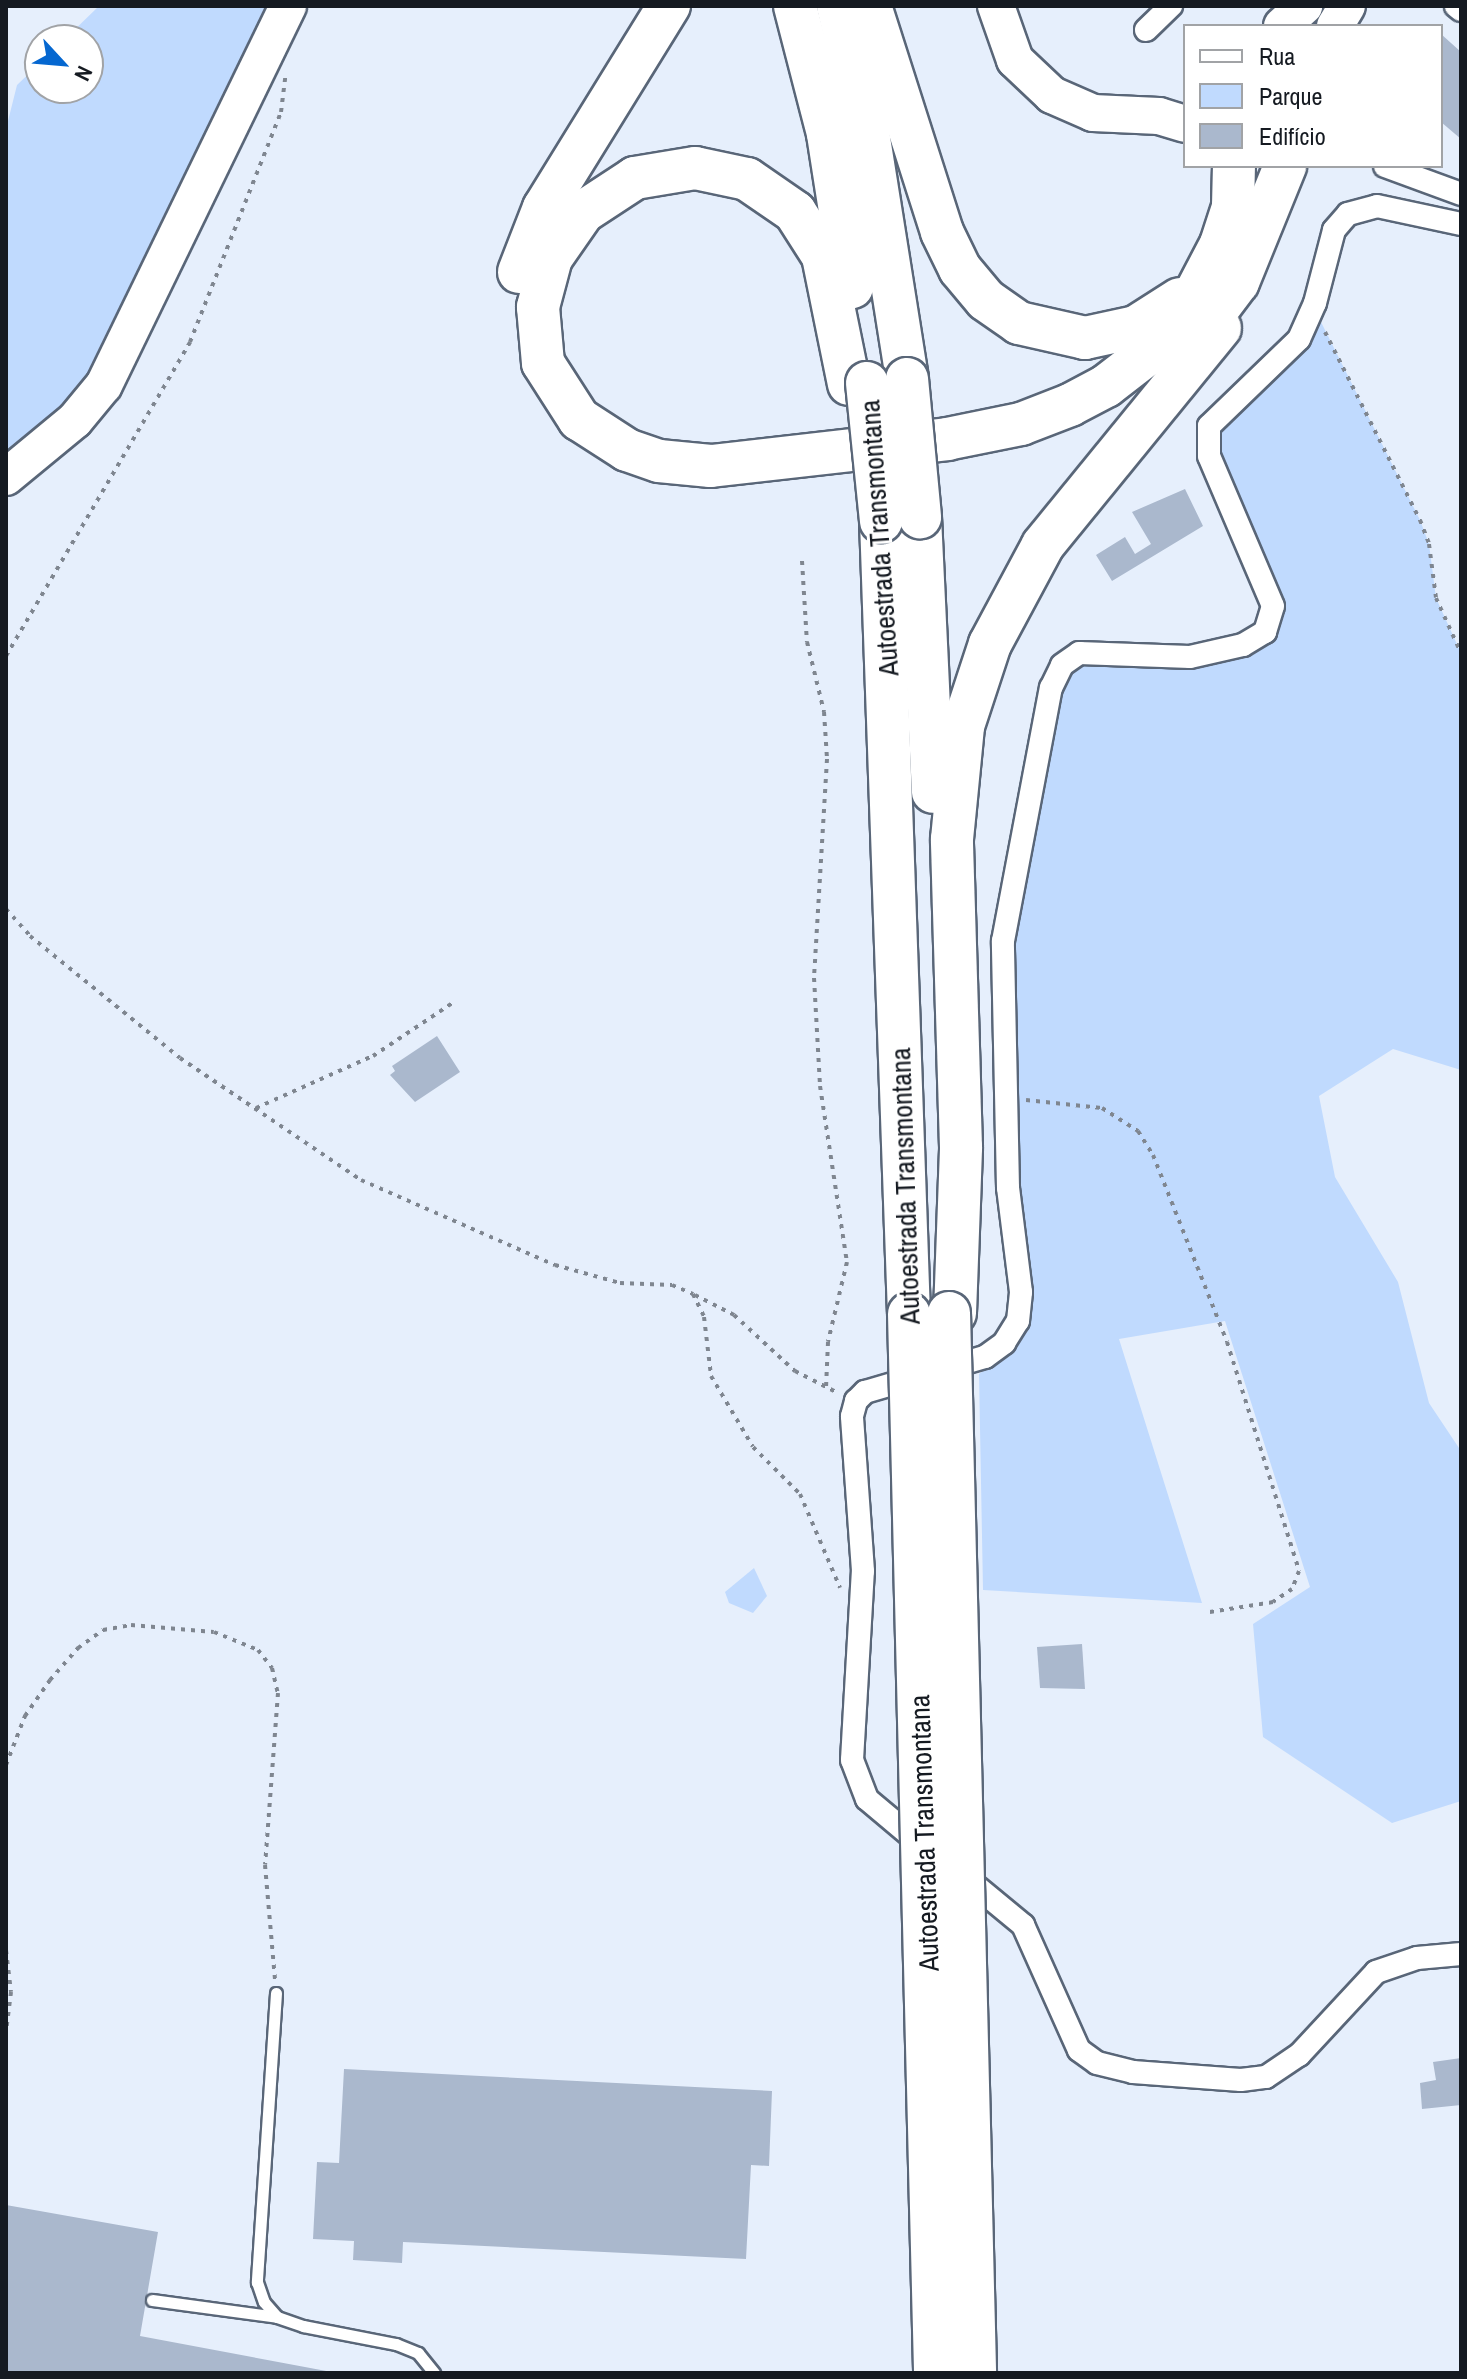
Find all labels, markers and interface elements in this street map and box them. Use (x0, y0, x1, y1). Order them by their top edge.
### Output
north arrow (24, 24, 104, 104)
legend (1183, 24, 1443, 168)
text: Rua (1259, 40, 1295, 72)
text: N (67, 61, 100, 86)
text: Parque (1259, 80, 1322, 112)
text: Edifício (1259, 120, 1326, 152)
street label: Autoestrada Transmontana (853, 398, 905, 678)
street label: Autoestrada Transmontana (883, 1047, 927, 1325)
street label: Autoestrada Transmontana (902, 1694, 946, 1972)

